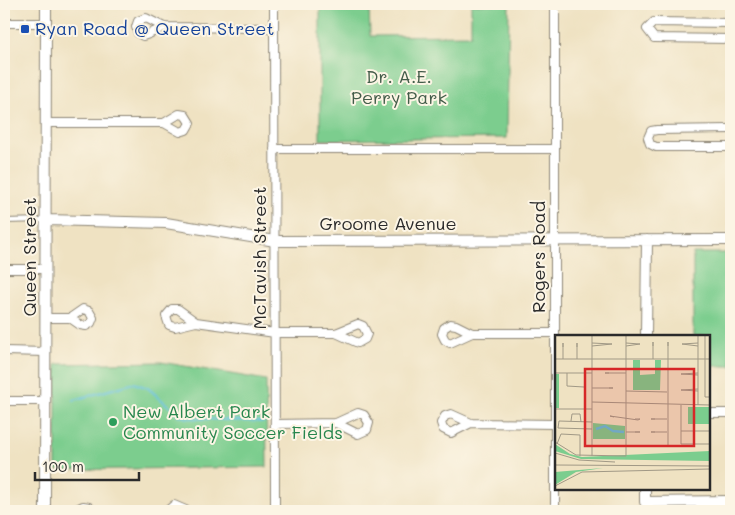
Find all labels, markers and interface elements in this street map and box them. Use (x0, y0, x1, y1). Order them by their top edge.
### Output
place label: Ryan Road @ Queen Street (35, 16, 274, 40)
marker: Ryan Road @ Queen Street (19, 23, 31, 35)
park label: Dr. A.E. Perry Park (351, 64, 447, 109)
street label: McTavish Street (247, 186, 271, 330)
street label: Queen Street (17, 197, 41, 317)
street label: Rogers Road (526, 201, 550, 313)
street label: Groome Avenue (319, 211, 457, 235)
inset map (555, 335, 710, 490)
place label: New Albert Park Community Soccer Fields (123, 399, 343, 444)
marker: New Albert Park Community Soccer Fields (107, 416, 119, 428)
scale bar (35, 450, 139, 482)
text: 100 m (42, 456, 84, 476)

